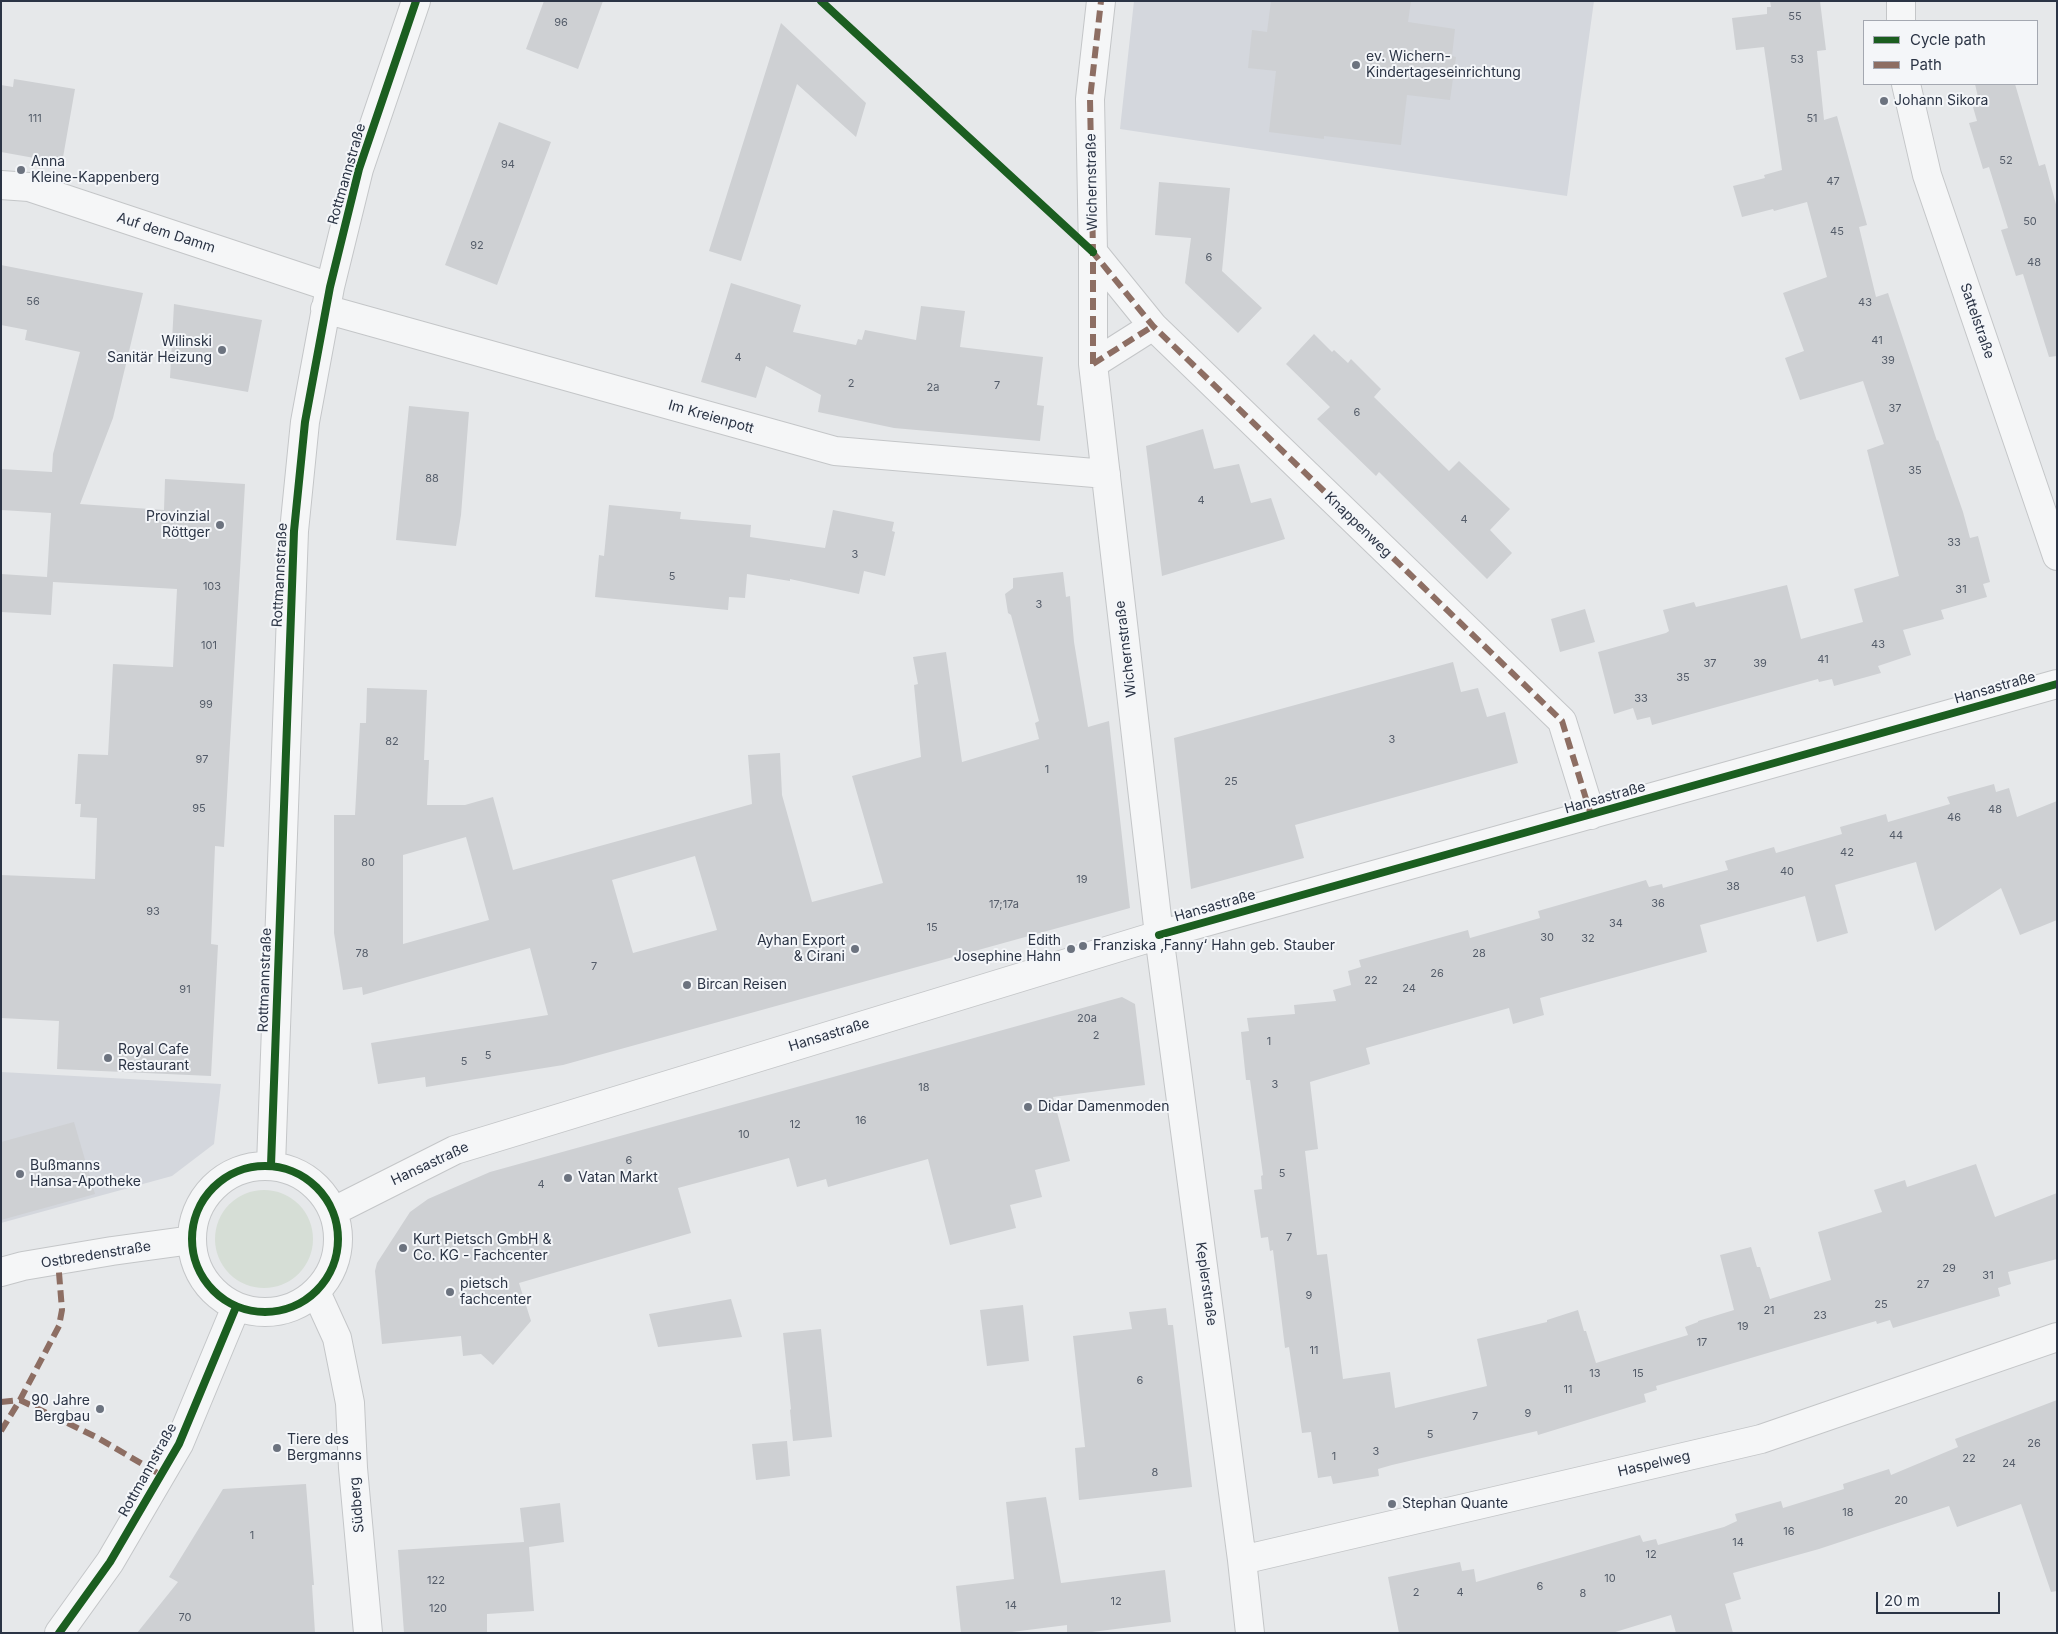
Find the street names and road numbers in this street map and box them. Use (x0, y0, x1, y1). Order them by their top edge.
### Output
street label: Rottmannstraße (325, 121, 369, 227)
street label: Wichernstraße (1083, 133, 1101, 231)
street label: Auf dem Damm (115, 209, 217, 257)
street label: Sattelstraße (1956, 281, 1998, 361)
street label: Im Kreienpott (666, 397, 756, 437)
street label: Knappenweg (1321, 489, 1395, 561)
street label: Rottmannstraße (269, 522, 291, 628)
street label: Wichernstraße (1112, 600, 1140, 698)
street label: Hansastraße (1952, 668, 2038, 708)
street label: Hansastraße (1562, 778, 1648, 818)
street label: Hansastraße (1172, 886, 1258, 926)
street label: Rottmannstraße (255, 927, 275, 1033)
street label: Hansastraße (787, 1015, 871, 1055)
street label: Hansastraße (389, 1139, 471, 1189)
street label: Ostbredenstraße (40, 1238, 152, 1272)
street label: Keplerstraße (1192, 1241, 1220, 1327)
street label: Rottmannstraße (115, 1420, 181, 1520)
street label: Haspelweg (1616, 1448, 1692, 1480)
street label: Südberg (346, 1476, 368, 1534)

